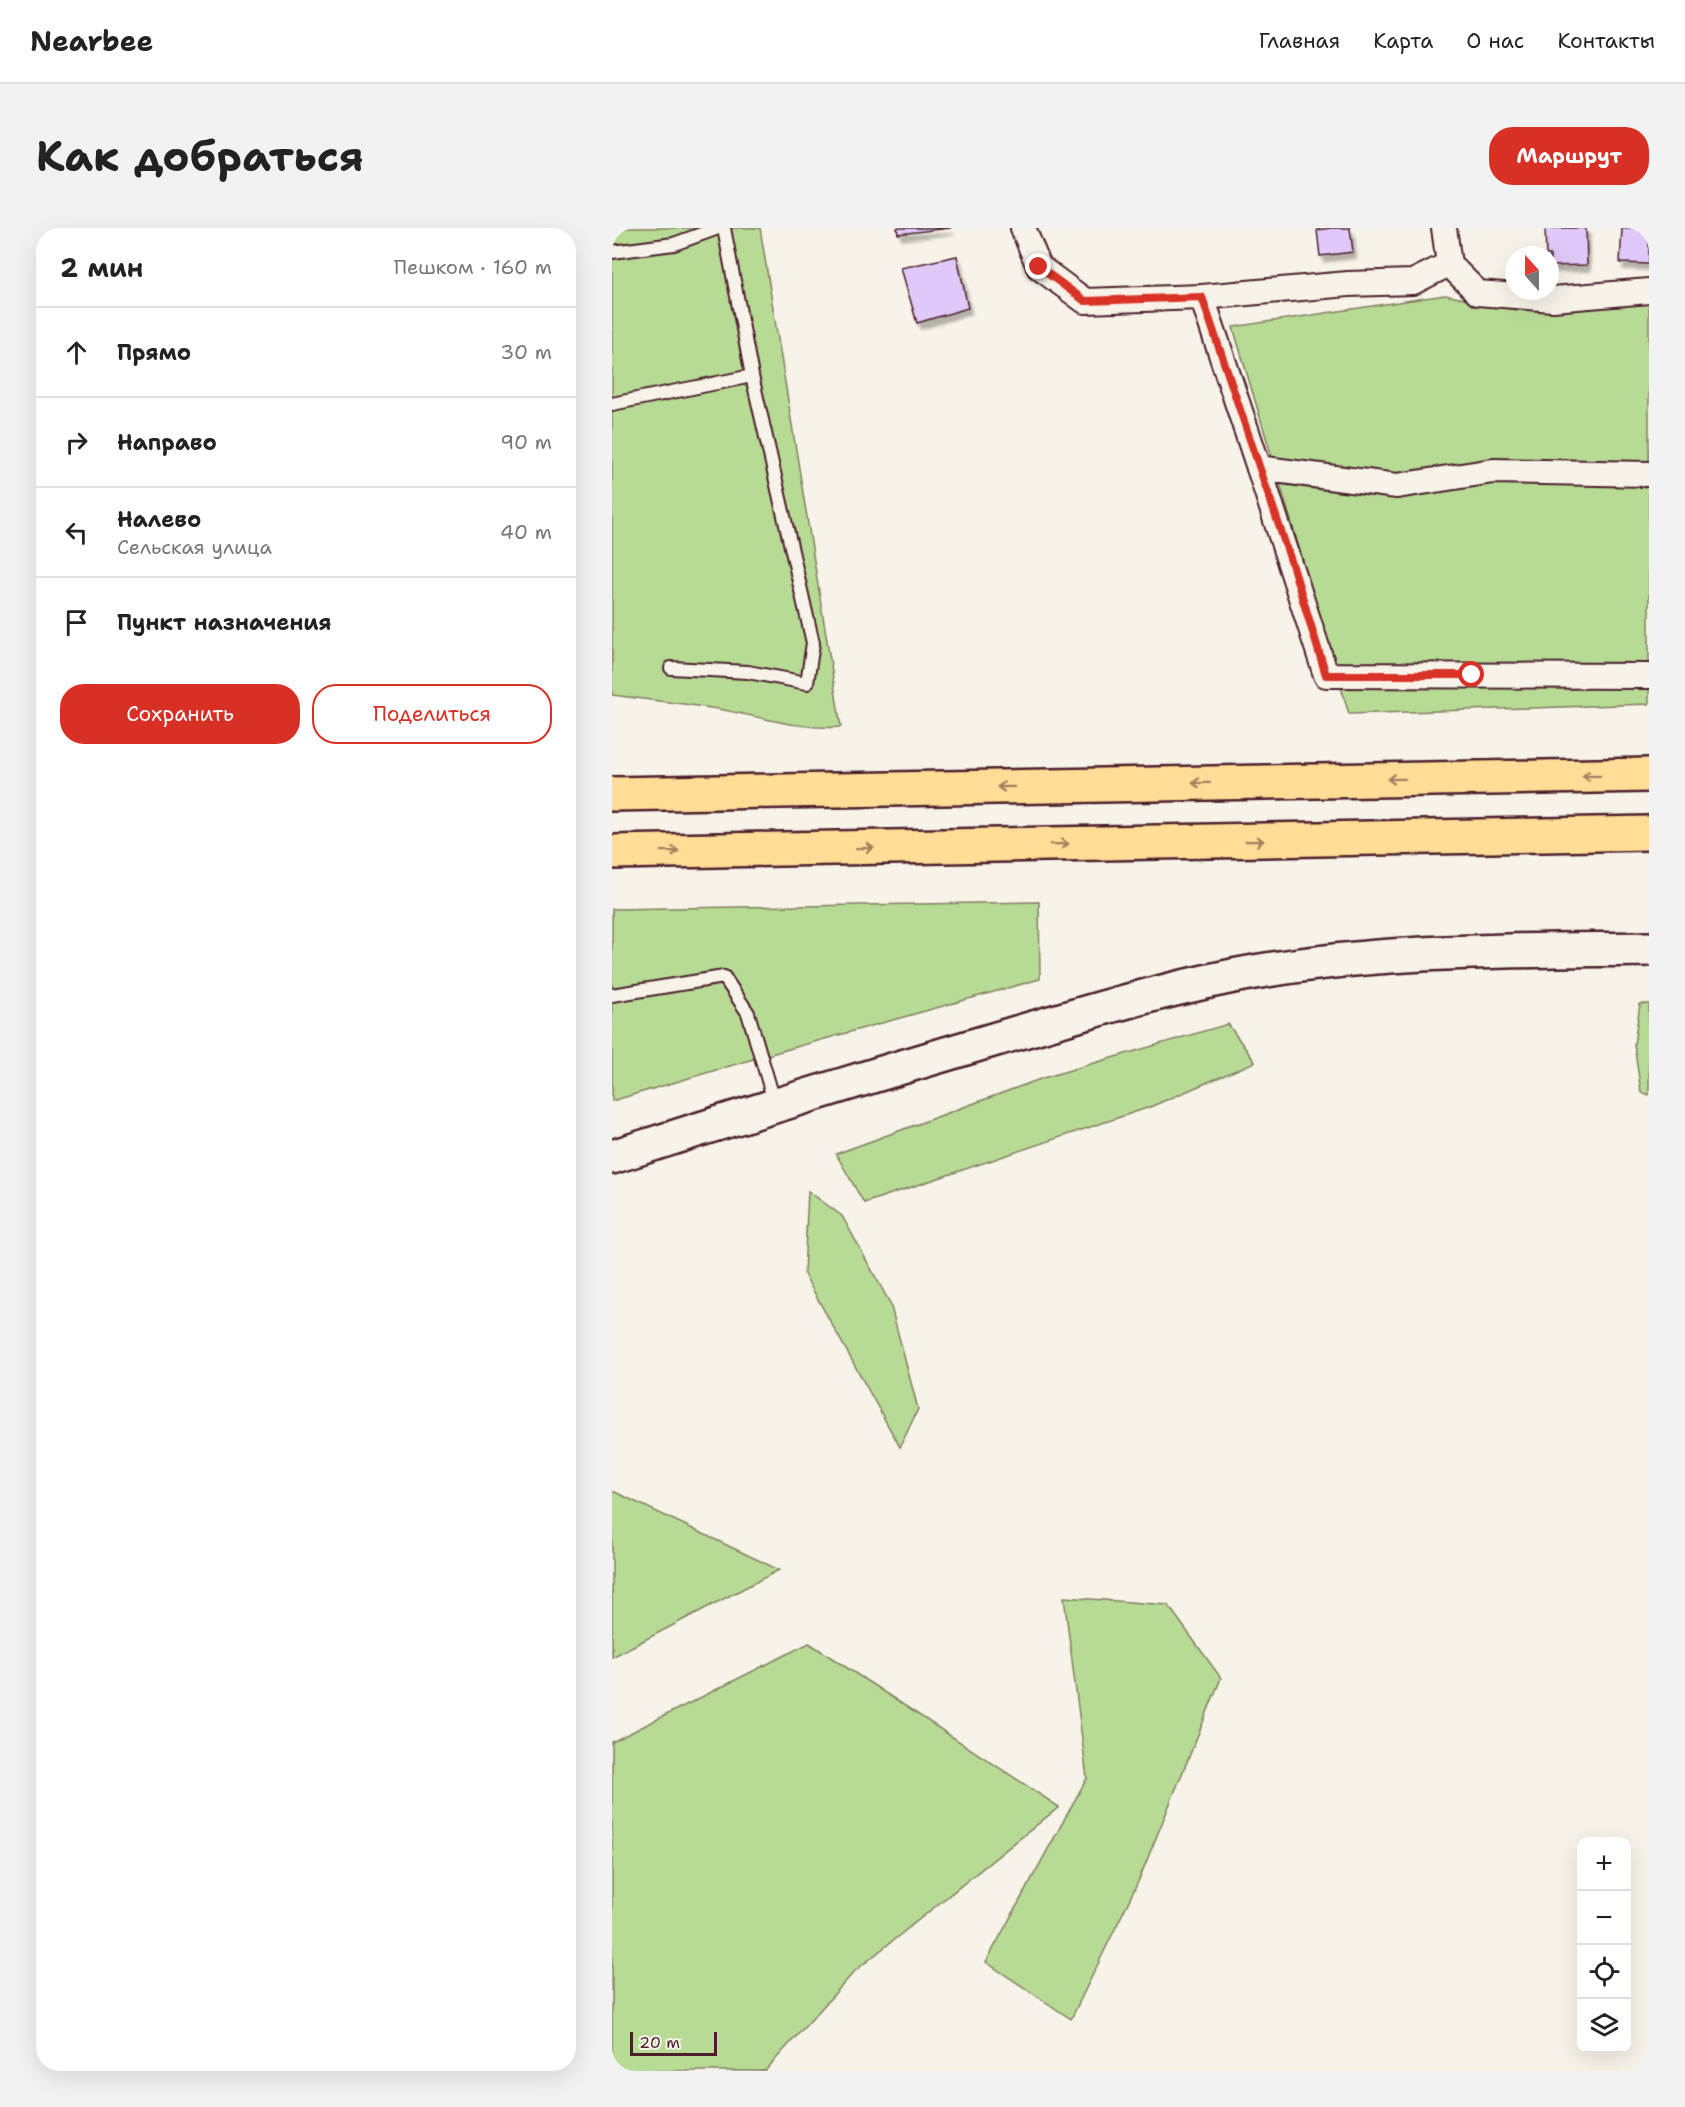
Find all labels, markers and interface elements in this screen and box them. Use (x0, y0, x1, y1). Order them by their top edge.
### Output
text: Nearbee (30, 22, 153, 60)
text: Главная (1259, 27, 1340, 55)
text: Карта (1373, 27, 1433, 55)
text: О нас (1466, 27, 1524, 55)
text: Контакты (1557, 27, 1655, 55)
button: Маршрут (1489, 127, 1649, 185)
text: Как добраться (36, 128, 364, 184)
north arrow (1505, 246, 1559, 300)
text: 2 мин (60, 250, 143, 285)
route end (1025, 253, 1051, 279)
text: Пешком · 160 m (394, 254, 552, 280)
icon: ahead (60, 336, 93, 369)
text: Прямо (117, 338, 191, 367)
text: 30 m (500, 339, 552, 365)
icon: right (60, 426, 93, 459)
text: Направо (117, 428, 217, 457)
text: 90 m (500, 429, 552, 455)
text: Налево (117, 505, 201, 534)
icon: left (60, 516, 93, 549)
text: 40 m (500, 519, 552, 545)
text: Сельская улица (117, 534, 272, 560)
icon: arrive (60, 606, 93, 639)
text: Пункт назначения (117, 608, 331, 637)
route start (1458, 661, 1484, 687)
button: Сохранить (60, 684, 300, 744)
button: Поделиться (312, 684, 552, 744)
one-way arrow (1581, 770, 1601, 782)
one-way arrow (1386, 774, 1406, 785)
one-way arrow (1191, 777, 1211, 789)
one-way arrow (996, 781, 1016, 793)
one-way arrow (1245, 835, 1265, 846)
one-way arrow (1050, 838, 1070, 850)
one-way arrow (855, 842, 875, 853)
one-way arrow (660, 845, 680, 857)
map controls (1577, 1837, 1631, 2053)
button: + (1577, 1837, 1631, 1891)
button: − (1577, 1891, 1631, 1945)
button: locate (1577, 1945, 1631, 1999)
button: layers (1577, 1999, 1631, 2053)
scale bar (630, 2029, 717, 2056)
text: 20 m (639, 2032, 680, 2053)

